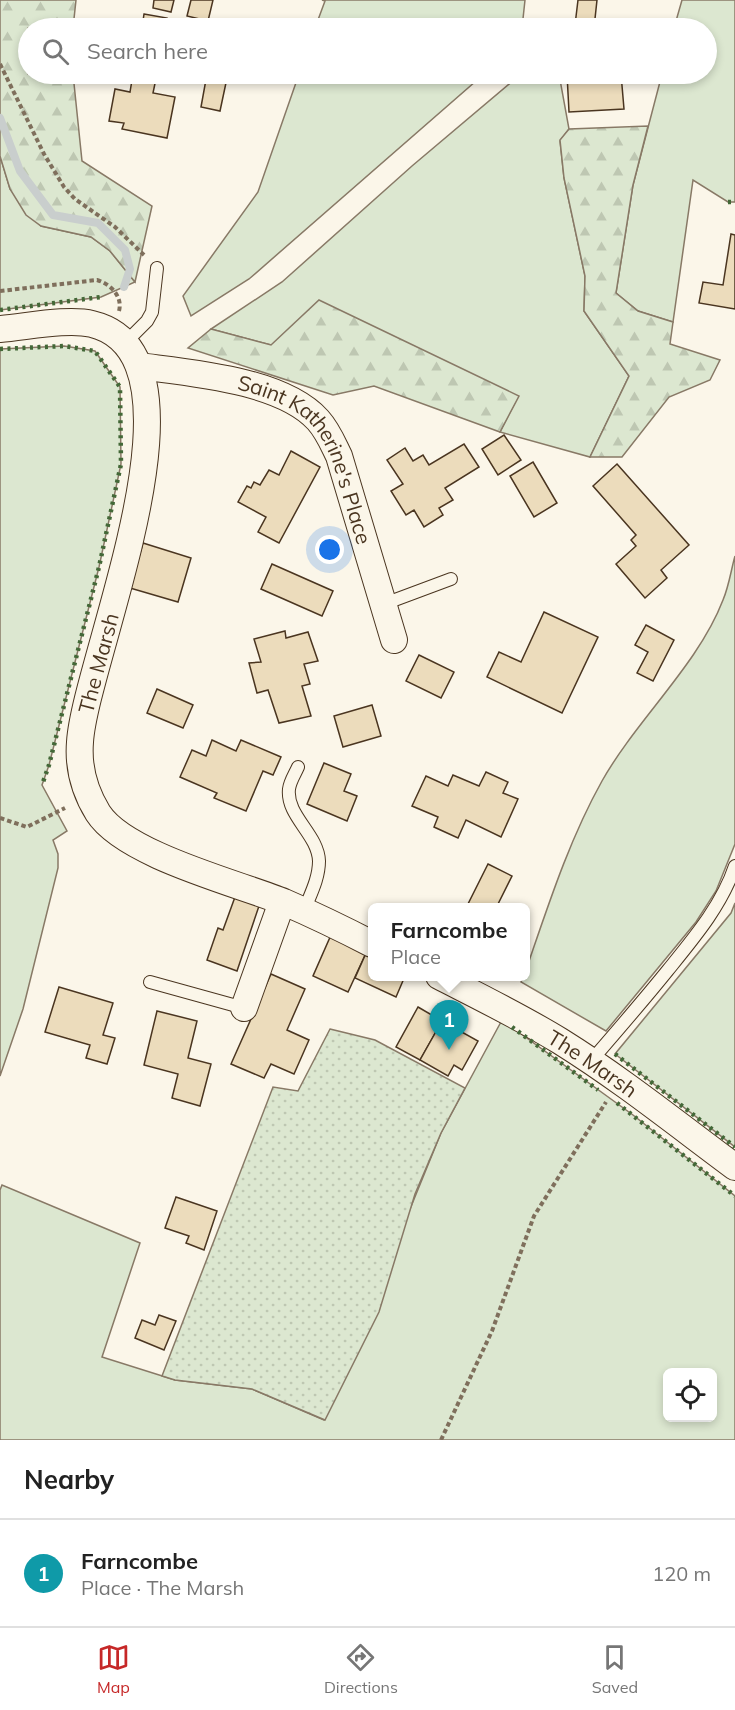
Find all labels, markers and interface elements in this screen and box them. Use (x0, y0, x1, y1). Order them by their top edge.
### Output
search box (18, 18, 717, 84)
icon: search (39, 35, 72, 68)
text: Search here (87, 37, 208, 65)
street label: Saint Katherine's Place (235, 369, 378, 547)
your location (315, 535, 344, 564)
street label: The Marsh (72, 610, 124, 716)
popup (368, 903, 530, 981)
text: Farncombe (390, 916, 508, 944)
text: Place (390, 944, 441, 969)
pin: 1 (430, 1000, 468, 1050)
street label: The Marsh (543, 1024, 643, 1103)
map controls (663, 1368, 717, 1422)
button: locate (663, 1368, 717, 1422)
text: Nearby (24, 1463, 114, 1496)
text: Farncombe (81, 1547, 198, 1575)
text: 1 (38, 1561, 50, 1586)
text: 120 m (652, 1561, 711, 1586)
text: Place · The Marsh (81, 1575, 244, 1600)
tab: Map (97, 1641, 130, 1697)
tab: Directions (324, 1641, 398, 1697)
tab: Saved (592, 1641, 638, 1697)

